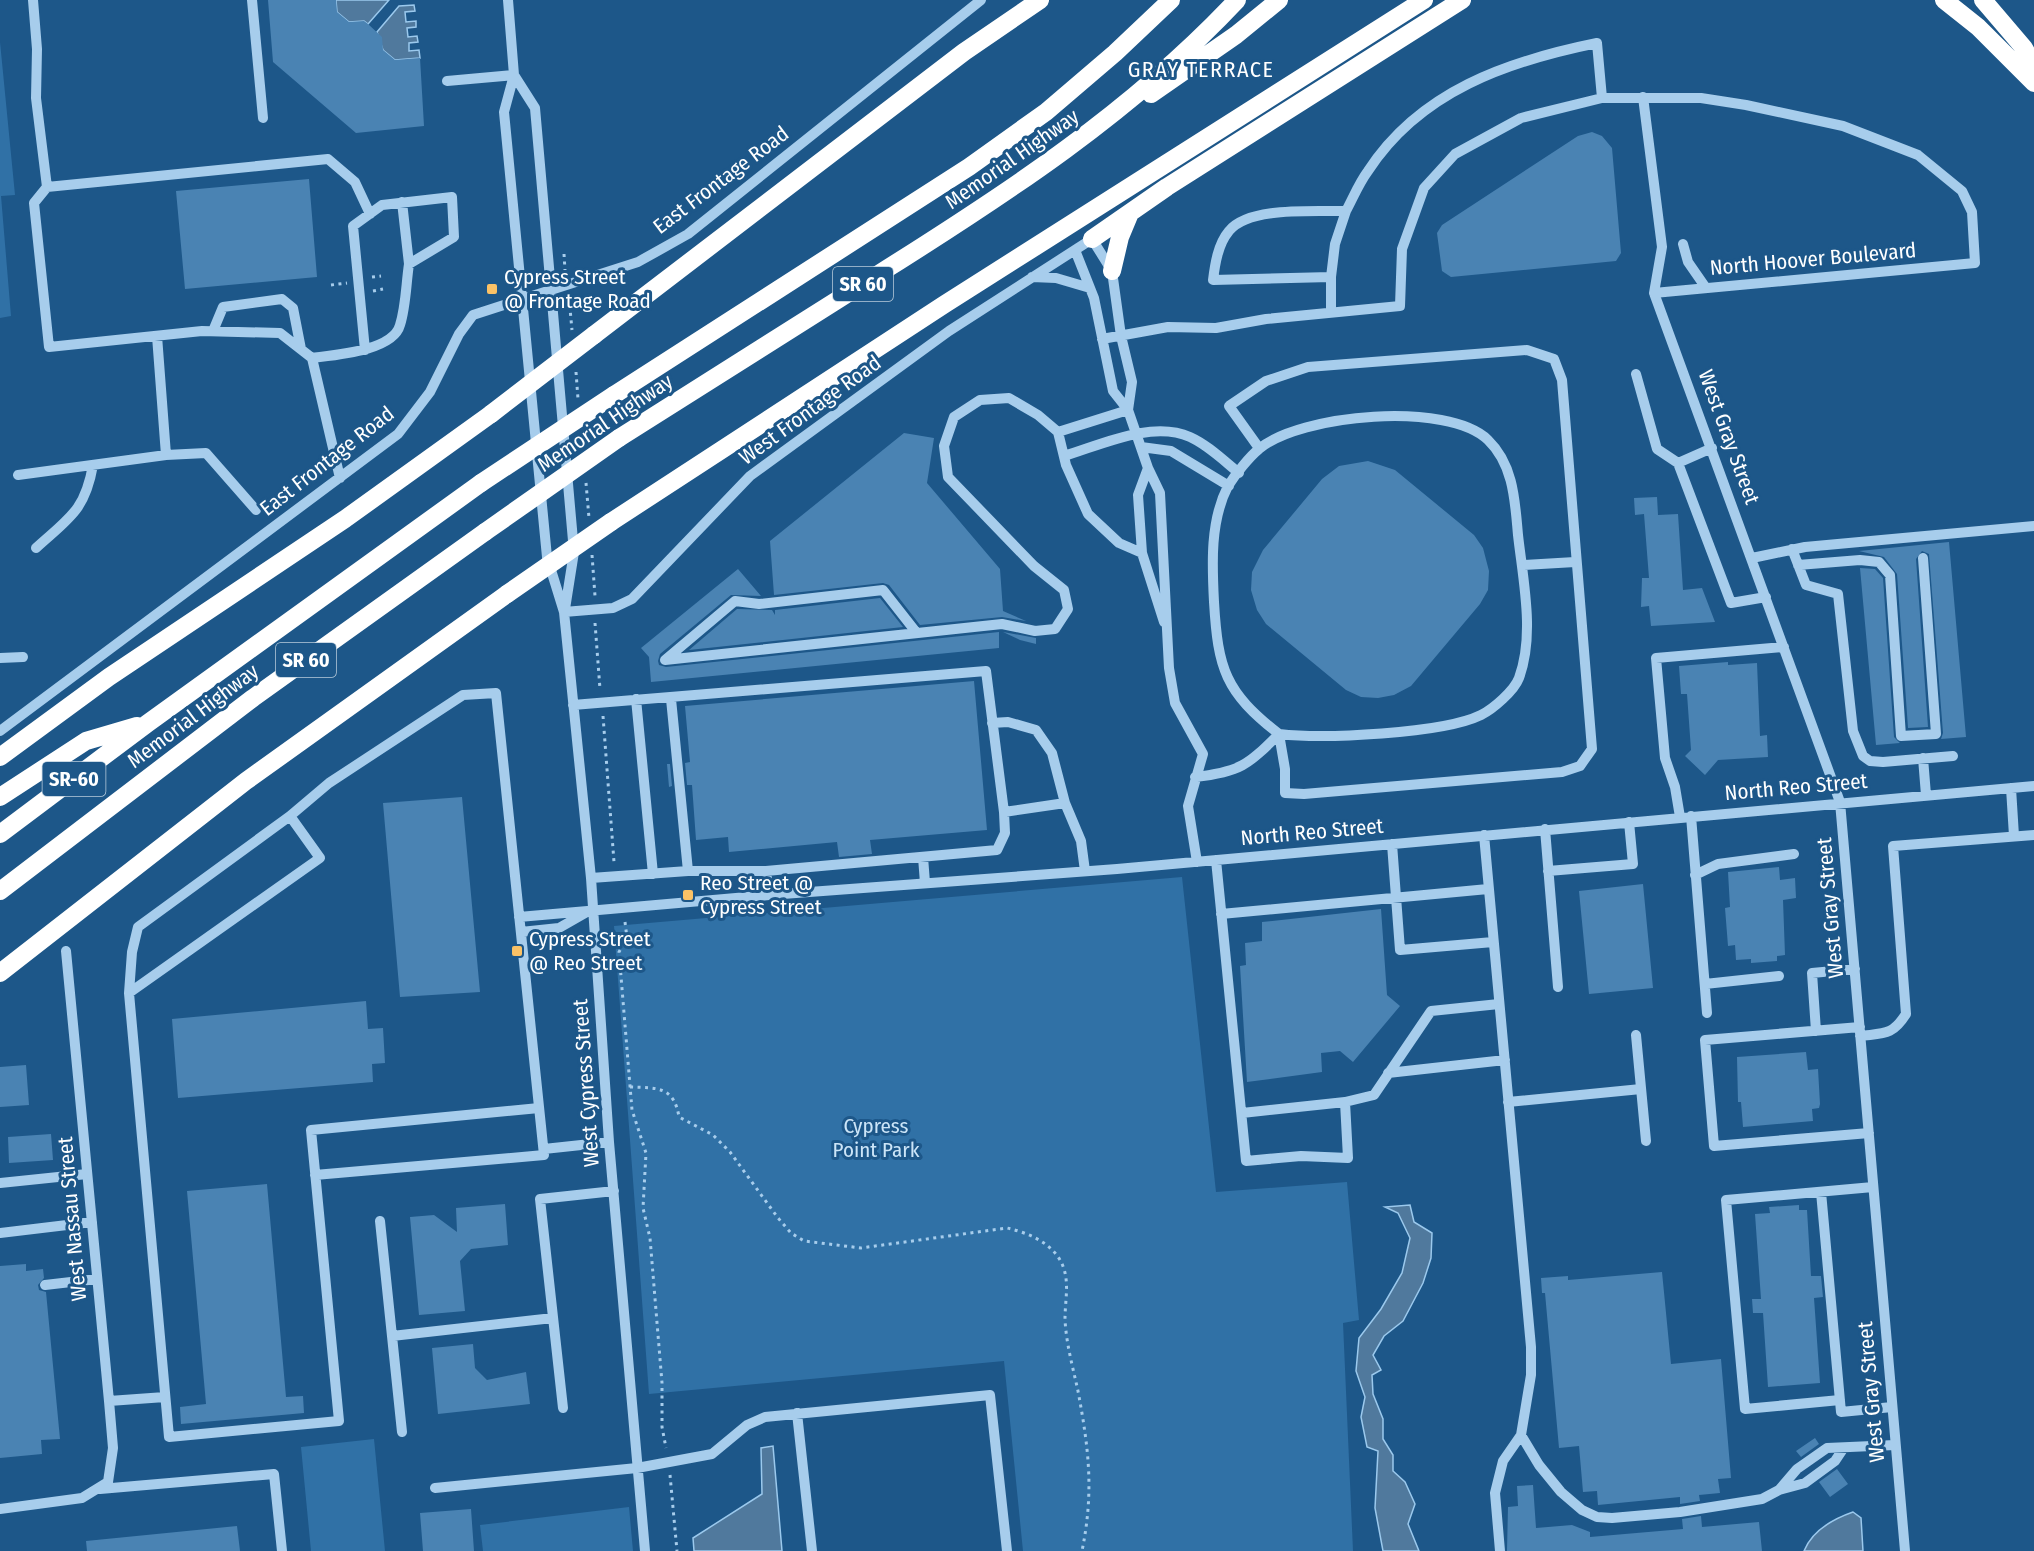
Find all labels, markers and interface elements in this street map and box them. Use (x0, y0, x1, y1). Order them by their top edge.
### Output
district label: GRAY TERRACE (1128, 56, 1274, 83)
street label: Memorial Highway (940, 103, 1084, 215)
street label: East Frontage Road (648, 121, 794, 239)
street label: North Hoover Boulevard (1709, 237, 1917, 281)
place label: Cypress Street @ Frontage Road (504, 264, 651, 314)
road number: SR 60 (833, 267, 893, 301)
marker: Cypress Street @ Frontage Road (485, 282, 499, 296)
street label: West Frontage Road (734, 350, 886, 470)
street label: West Gray Street (1693, 366, 1765, 508)
street label: Memorial Highway (532, 368, 678, 478)
street label: East Frontage Road (255, 401, 399, 521)
road number: SR 60 (276, 643, 336, 677)
street label: Memorial Highway (122, 658, 264, 774)
road number: SR-60 (42, 762, 106, 796)
street label: North Reo Street (1724, 768, 1869, 806)
street label: North Reo Street (1240, 813, 1385, 851)
street label: West Gray Street (1811, 836, 1849, 980)
place label: Reo Street @ Cypress Street (700, 870, 822, 920)
marker: Reo Street @ Cypress Street (681, 888, 695, 902)
place label: Cypress Street @ Reo Street (529, 926, 651, 976)
marker: Cypress Street @ Reo Street (510, 944, 524, 958)
street label: West Cypress Street (567, 998, 605, 1168)
park label: Cypress Point Park (833, 1113, 920, 1163)
street label: West Nassau Street (52, 1136, 92, 1302)
street label: West Gray Street (1852, 1320, 1890, 1464)

